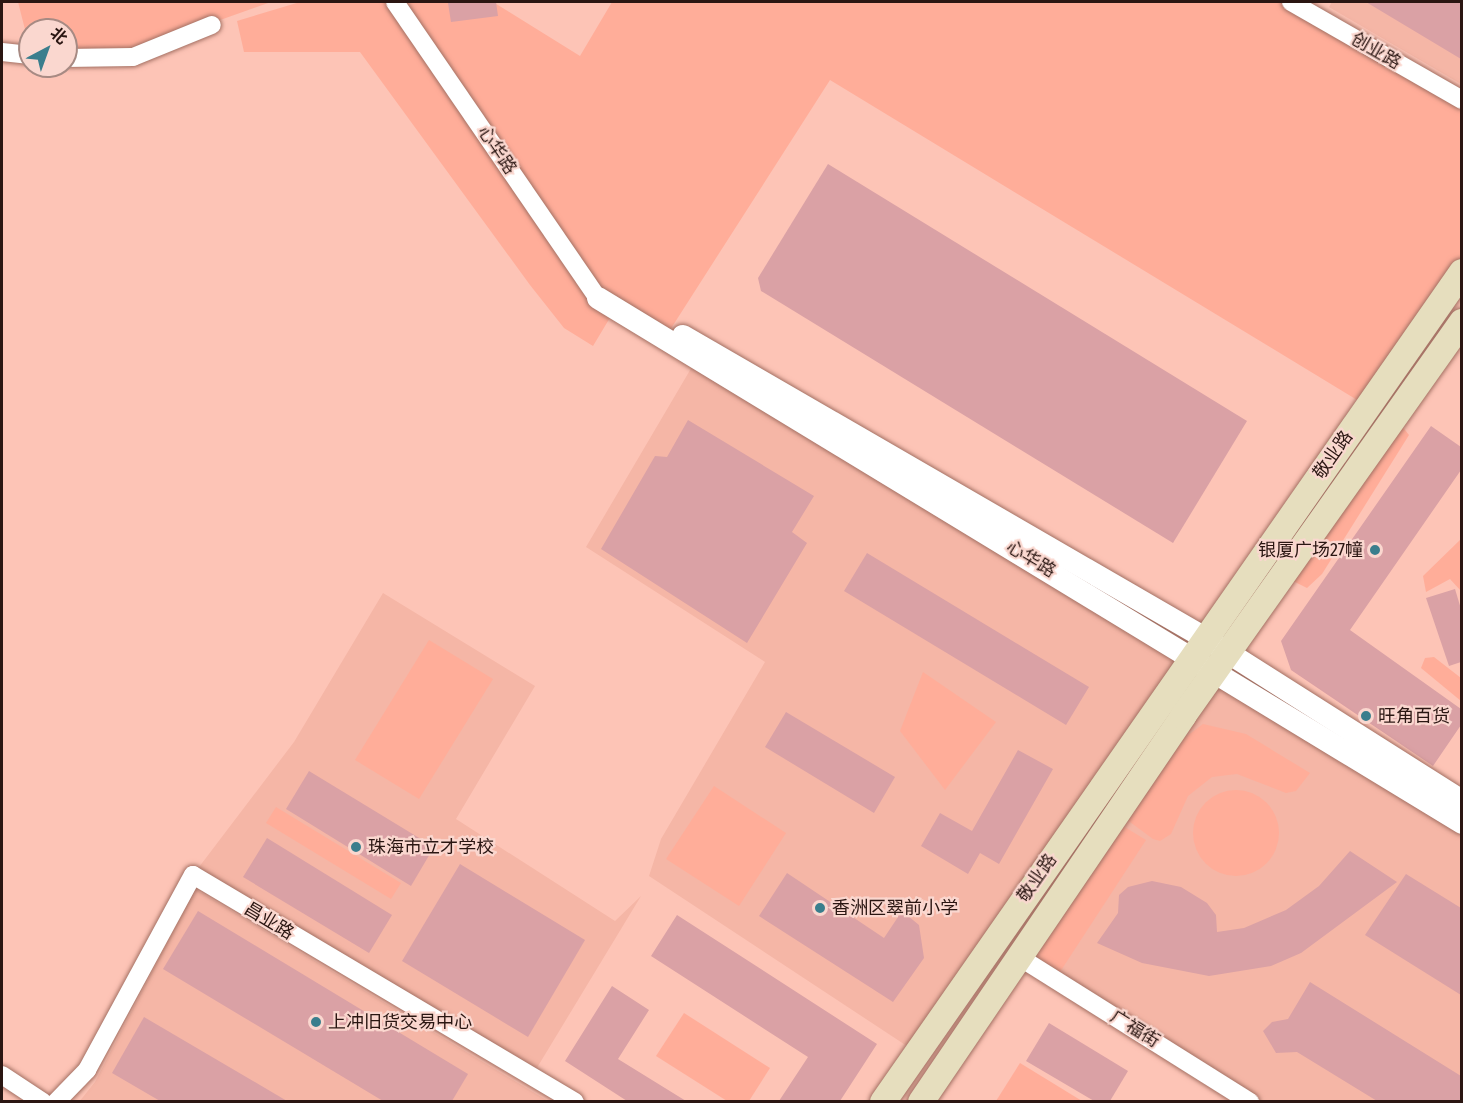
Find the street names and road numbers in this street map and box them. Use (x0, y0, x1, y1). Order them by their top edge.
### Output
street label: 创业路 (1347, 28, 1405, 74)
street label: 心华路 (473, 122, 521, 178)
street label: 敬业路 (1309, 427, 1357, 483)
street label: 心华路 (1002, 536, 1060, 582)
street label: 敬业路 (1013, 850, 1061, 906)
street label: 昌业路 (240, 898, 298, 944)
street label: 广福街 (1106, 1006, 1164, 1052)

